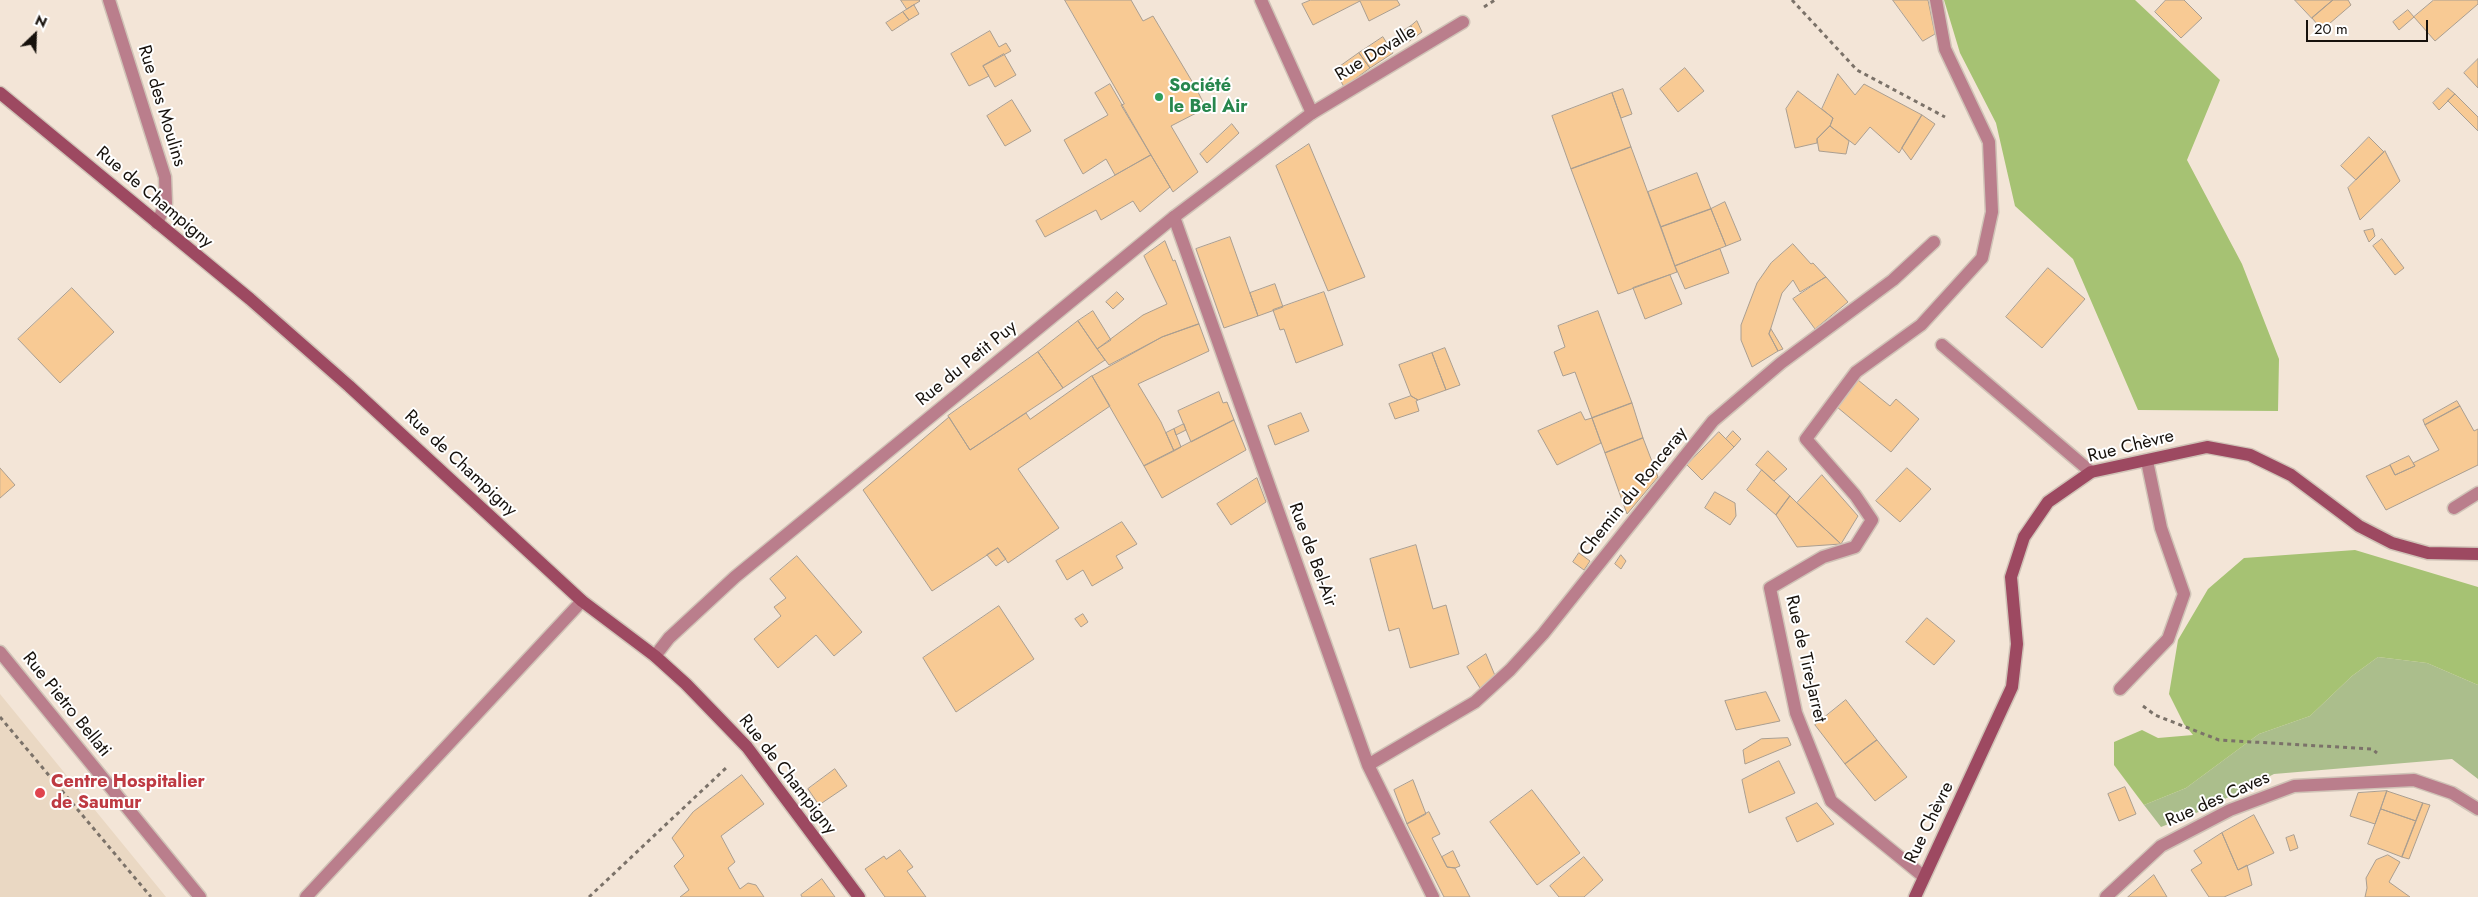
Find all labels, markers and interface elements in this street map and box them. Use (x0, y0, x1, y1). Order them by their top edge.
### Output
north arrow (10, 10, 60, 60)
text: N (32, 10, 50, 33)
scale bar (2308, 10, 2430, 42)
text: 20 m (2314, 18, 2348, 40)
street label: Rue Dovalle (1332, 22, 1420, 86)
street label: Rue des Moulins (132, 43, 190, 169)
place label: Société le Bel Air (1169, 76, 1248, 118)
marker: Société le Bel Air (1153, 91, 1165, 103)
street label: Rue de Champigny (91, 143, 217, 253)
street label: Rue du Petit Puy (912, 317, 1022, 411)
street label: Rue de Champigny (399, 406, 521, 522)
street label: Chemin du Ronceray (1575, 423, 1693, 561)
street label: Rue Chèvre (2086, 426, 2176, 468)
street label: Rue de Bel-Air (1283, 500, 1341, 610)
street label: Rue de Tire-Jarret (1780, 593, 1830, 725)
street label: Rue Pietro Bellati (17, 648, 115, 762)
street label: Rue de Champigny (734, 711, 840, 839)
street label: Rue des Caves (2163, 767, 2273, 833)
place label: Centre Hospitalier de Saumur (51, 772, 205, 814)
street label: Rue Chèvre (1901, 779, 1959, 867)
marker: Centre Hospitalier de Saumur (33, 786, 47, 800)

